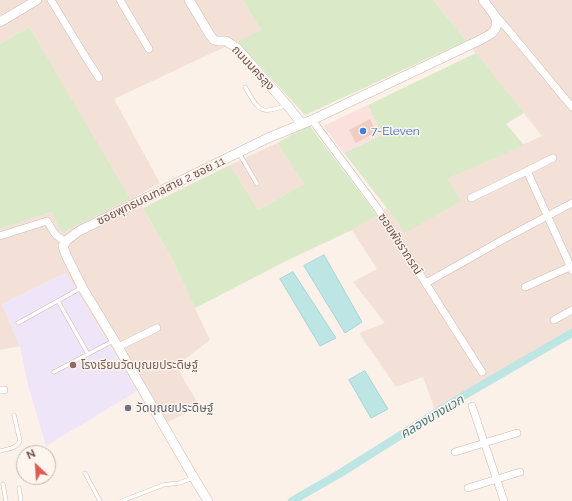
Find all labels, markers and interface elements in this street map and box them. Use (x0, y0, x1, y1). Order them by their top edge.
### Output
street label: ถนนนครลุง (229, 43, 277, 93)
place label: 7-Eleven (371, 124, 420, 138)
marker: 7-Eleven (358, 126, 368, 136)
street label: ซอยพุทธมณฑลสาย 2 ซอย 11 (95, 154, 227, 228)
street label: ซอยพัชราภรณ์ (375, 211, 425, 277)
place label: โรงเรียนวัดบุณยประดิษฐ์ (81, 358, 198, 372)
marker: โรงเรียนวัดบุณยประดิษฐ์ (68, 360, 78, 370)
water label: คลองบางแวก (397, 392, 467, 442)
place label: วัดบุณยประดิษฐ์ (136, 401, 213, 415)
marker: วัดบุณยประดิษฐ์ (123, 403, 133, 413)
north arrow (16, 445, 56, 485)
text: N (25, 447, 38, 462)

